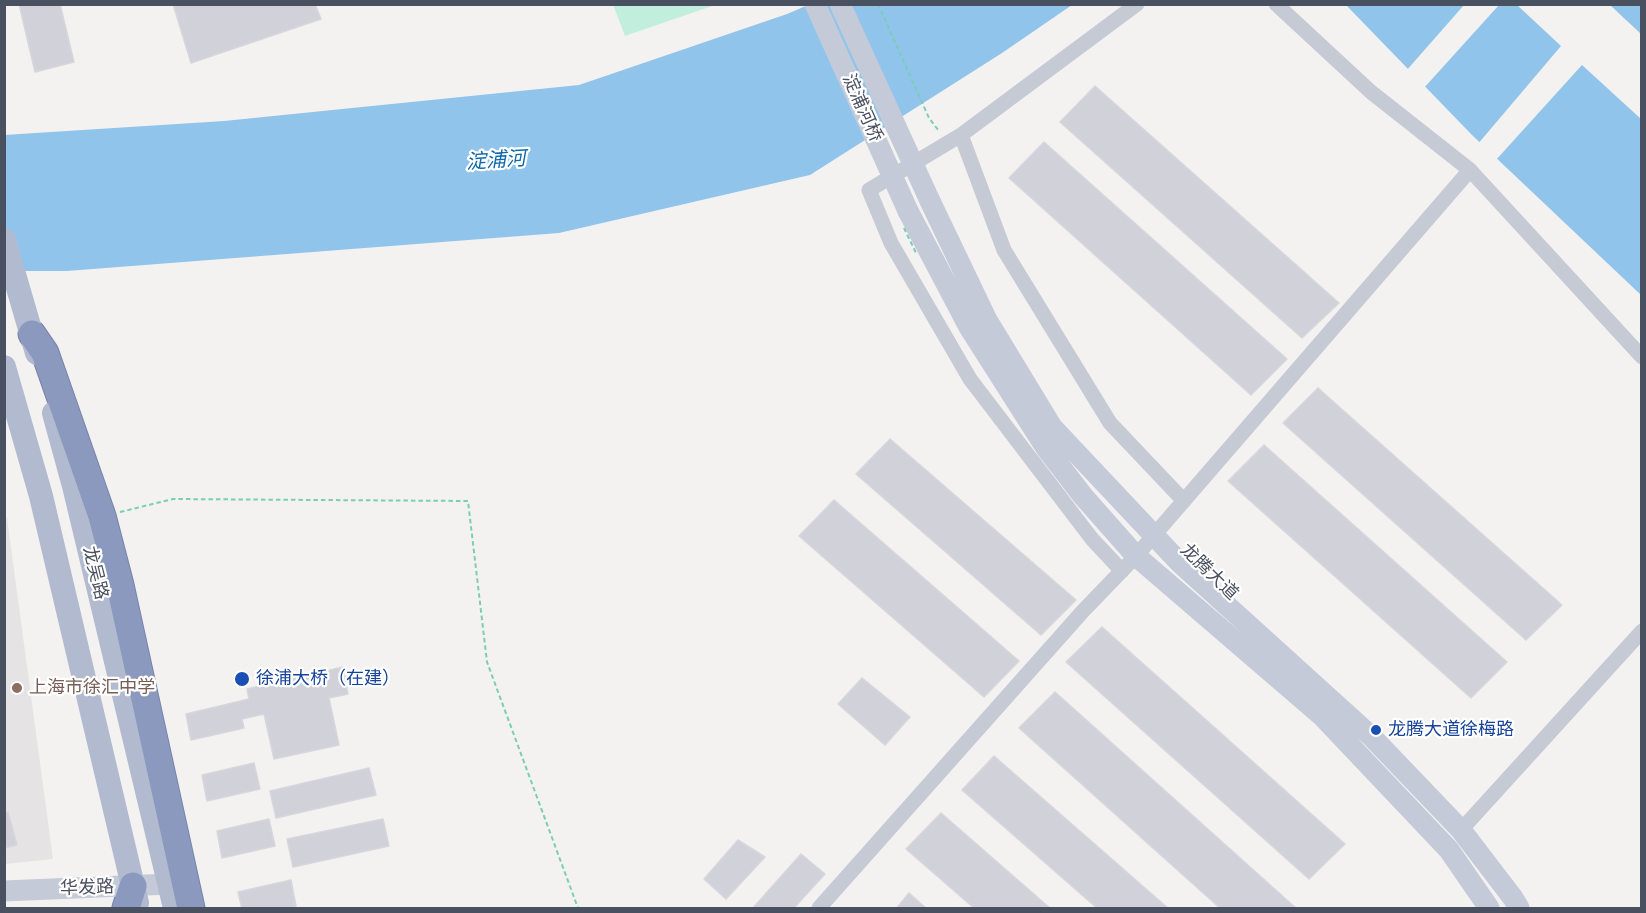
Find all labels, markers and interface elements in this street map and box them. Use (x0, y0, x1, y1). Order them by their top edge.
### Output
street label: 淀浦河桥 (837, 71, 887, 145)
water label: 淀浦河 (465, 147, 527, 175)
street label: 龙腾大道 (1176, 539, 1242, 605)
street label: 龙吴路 (78, 544, 112, 602)
place label: 徐浦大桥（在建） (256, 668, 400, 690)
marker: 徐浦大桥（在建） (233, 670, 251, 688)
place label: 上海市徐汇中学 (29, 677, 155, 699)
marker: 上海市徐汇中学 (10, 681, 24, 695)
place label: 龙腾大道徐梅路 (1388, 719, 1514, 741)
marker: 龙腾大道徐梅路 (1369, 723, 1383, 737)
street label: 华发路 (60, 876, 114, 900)

